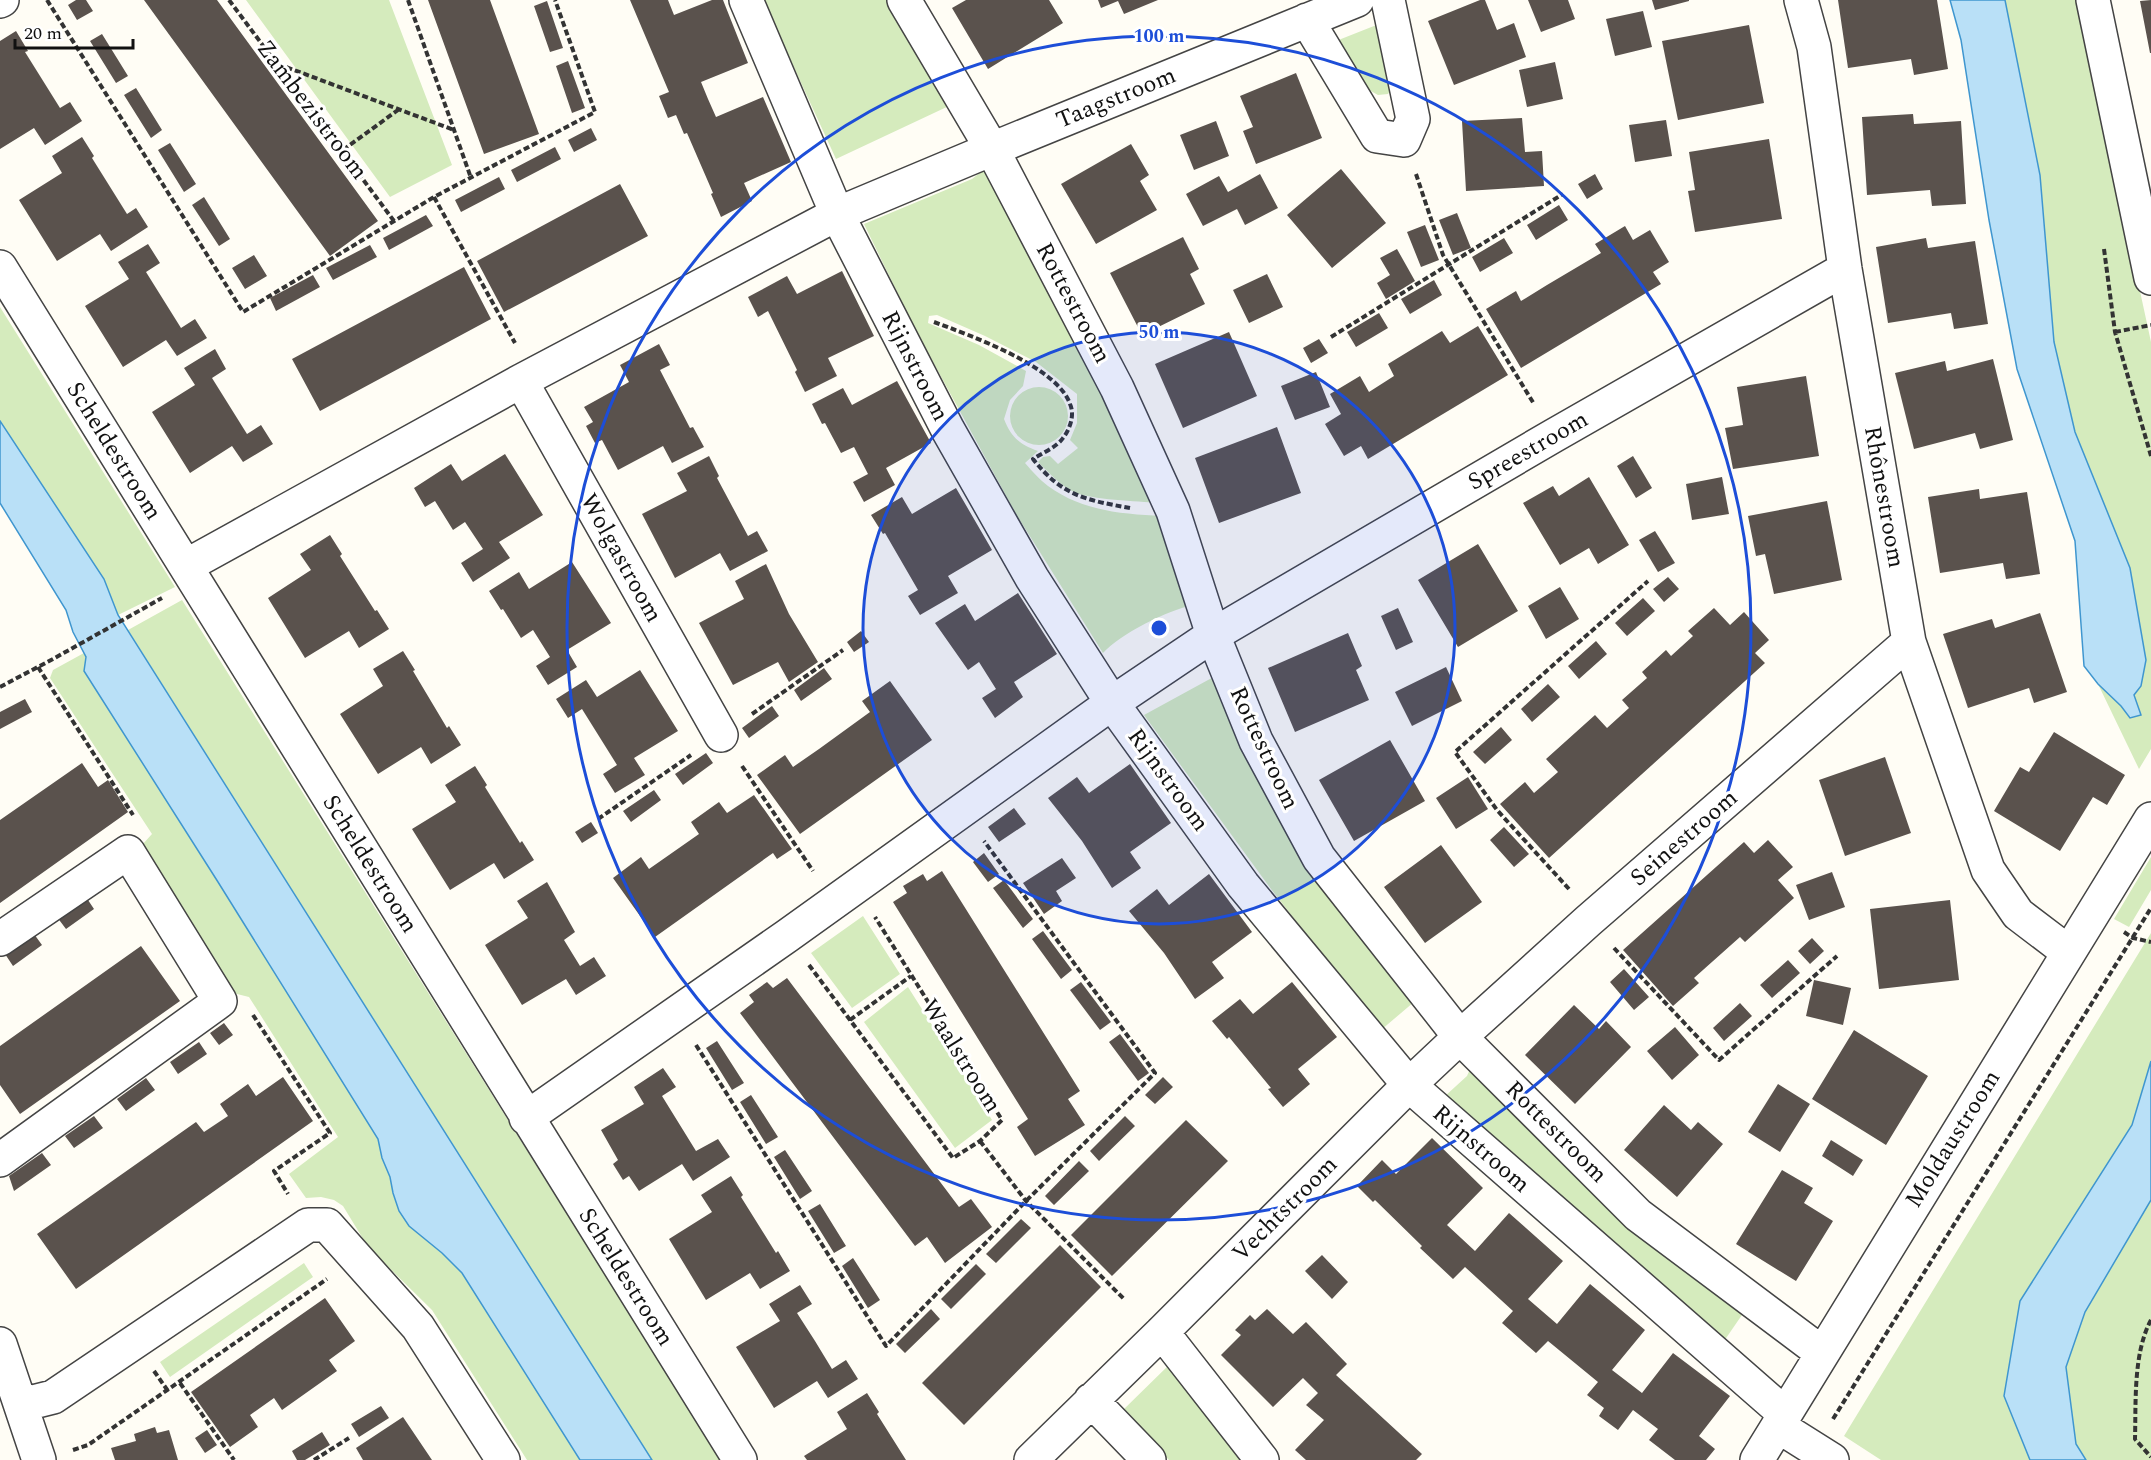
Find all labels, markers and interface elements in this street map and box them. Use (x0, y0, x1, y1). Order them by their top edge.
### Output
scale bar (15, 12, 134, 50)
text: 20 m (24, 20, 62, 47)
text: 100 m (1133, 23, 1185, 50)
street label: Zambezistroom (247, 32, 377, 188)
street label: Taagstroom (1051, 58, 1181, 138)
street label: Rottestroom (1026, 236, 1120, 370)
street label: Rijnstroom (872, 304, 958, 428)
text: 50 m (1139, 319, 1179, 346)
street label: Scheldestroom (57, 375, 171, 527)
street label: Spreestroom (1461, 402, 1595, 500)
street label: Rhônestroom (1854, 423, 1914, 571)
street label: Wolgastroom (571, 487, 671, 629)
centre of rings (1149, 618, 1169, 638)
street label: Rottestroom (1220, 680, 1308, 816)
street label: Rijnstroom (1118, 721, 1218, 839)
street label: Seinestroom (1622, 781, 1746, 895)
street label: Scheldestroom (313, 788, 427, 940)
street label: Waalstroom (912, 992, 1010, 1120)
street label: Moldaustroom (1896, 1063, 2010, 1215)
street label: Rottestroom (1496, 1072, 1616, 1192)
street label: Rijnstroom (1424, 1096, 1538, 1202)
street label: Vechtstroom (1224, 1148, 1346, 1270)
street label: Scheldestroom (569, 1201, 683, 1353)

